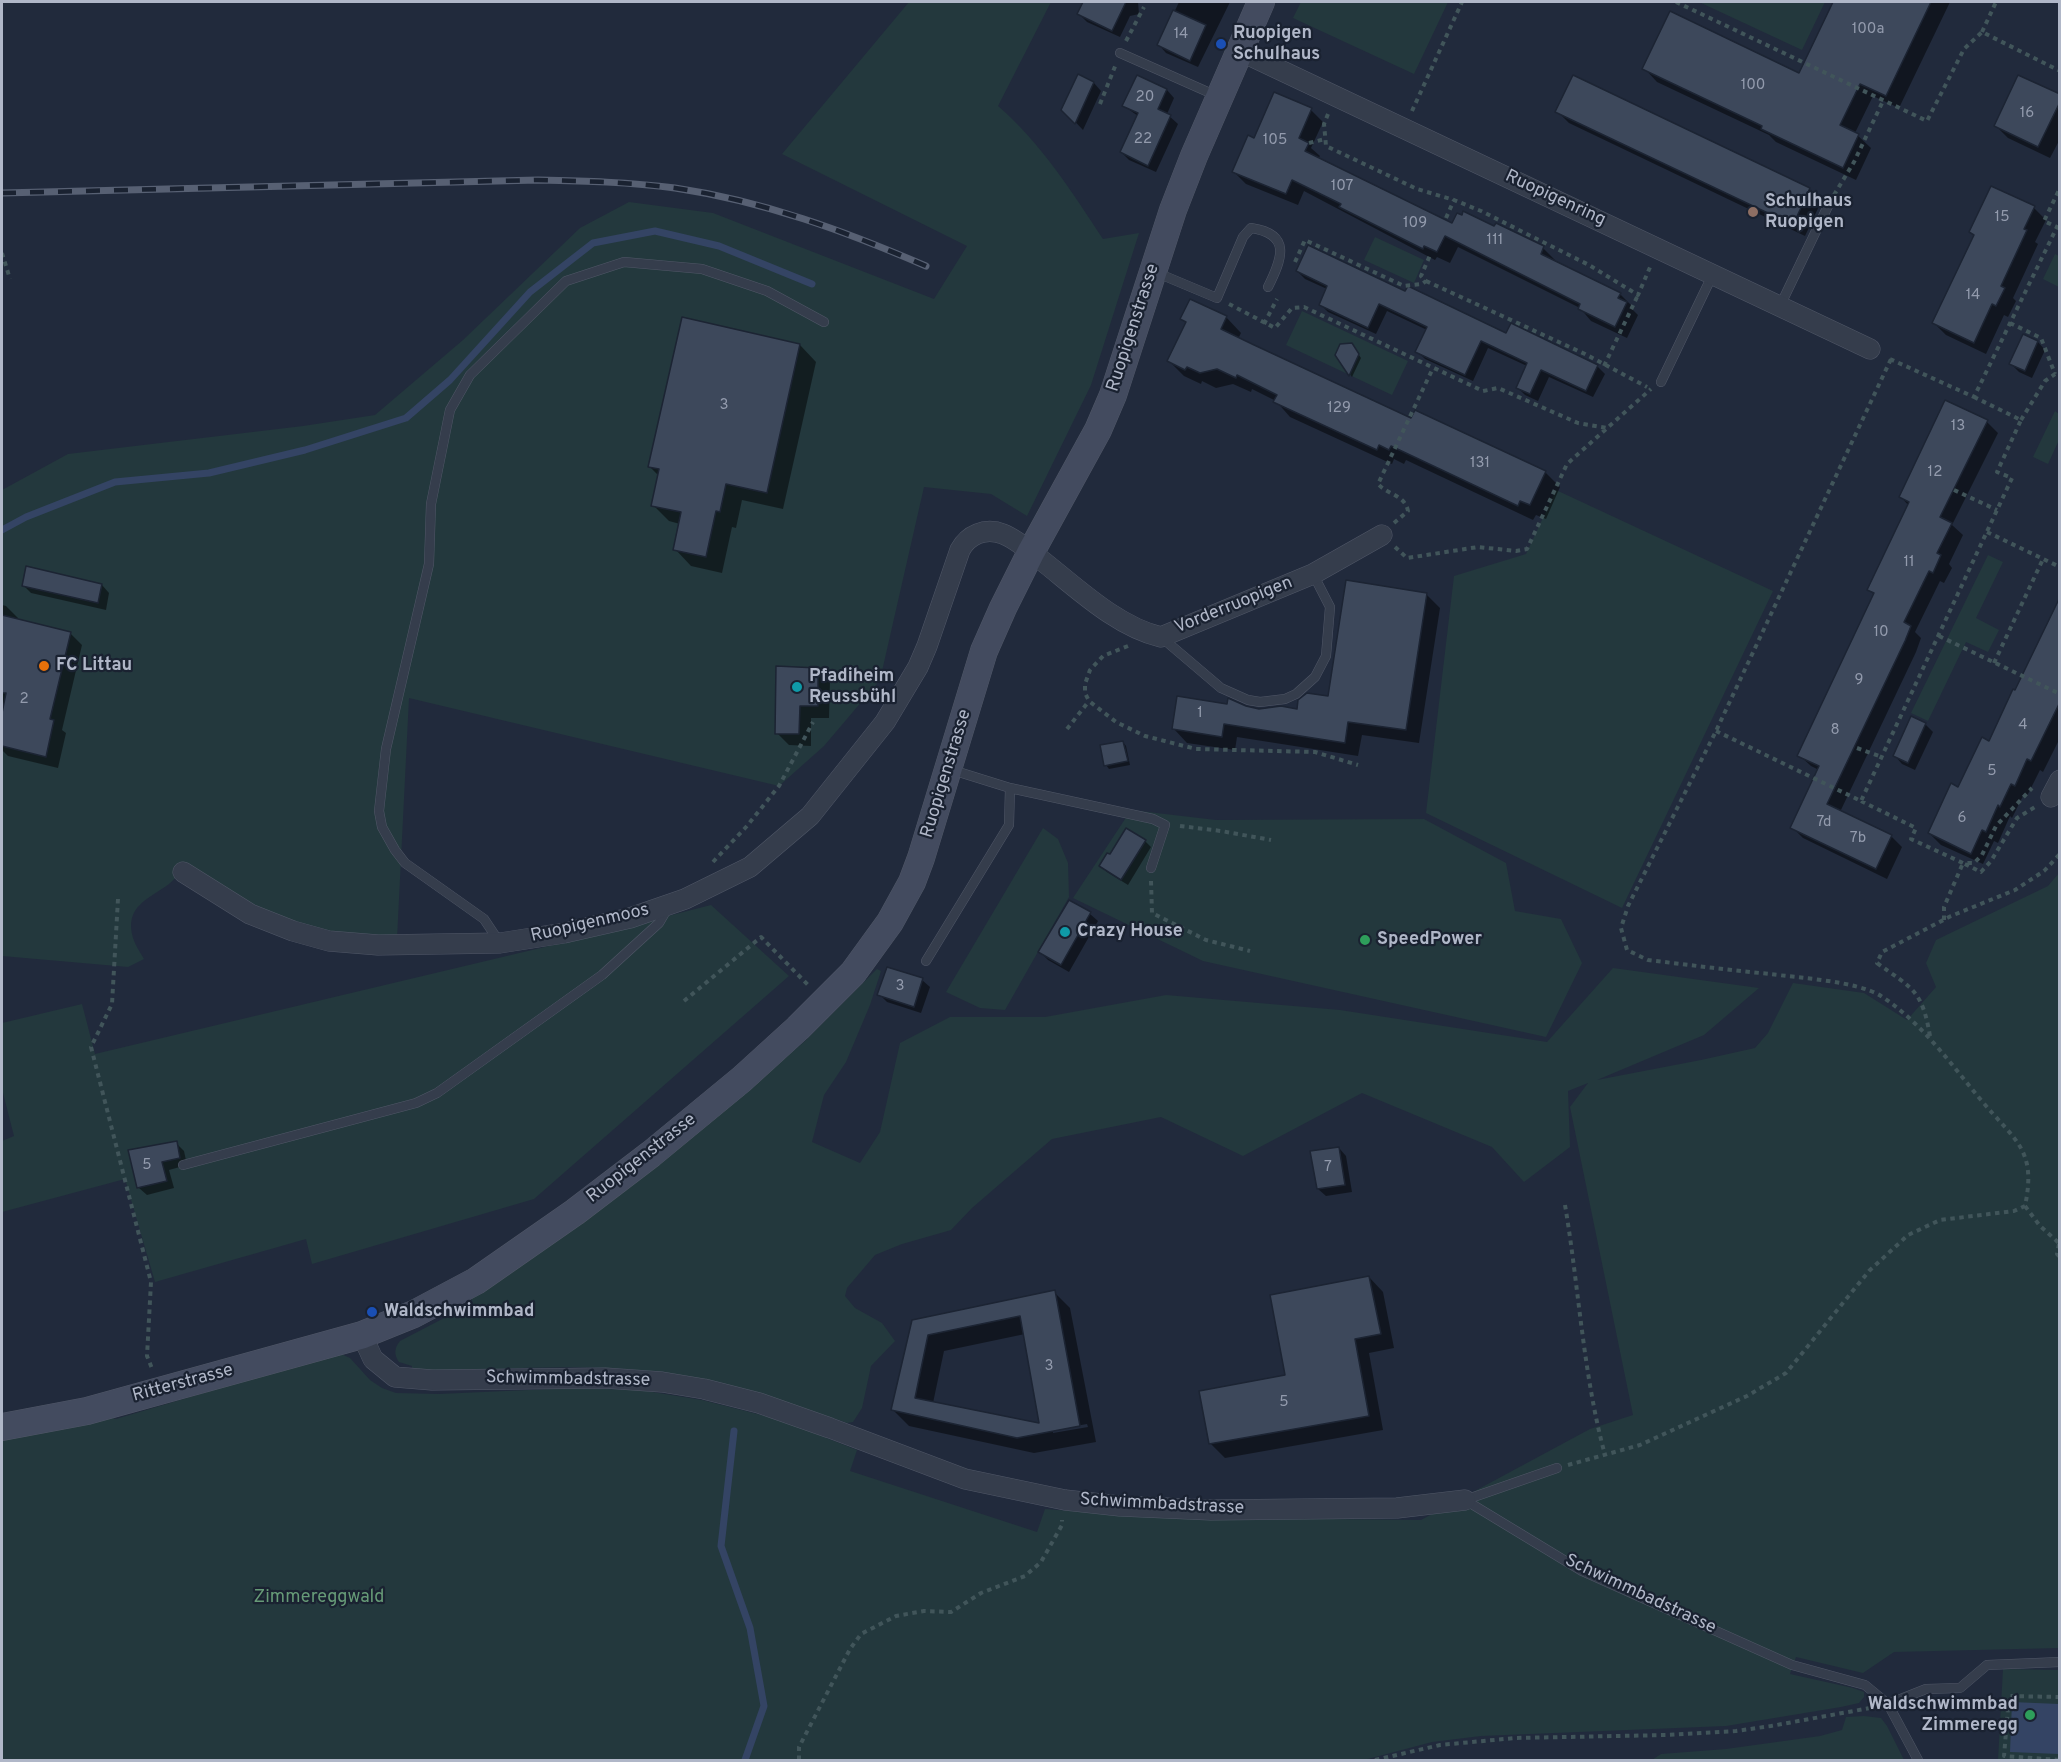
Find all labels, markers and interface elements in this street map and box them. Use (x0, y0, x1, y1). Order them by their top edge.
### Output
house number: 100a (1852, 21, 1884, 39)
place label: Ruopigen Schulhaus (1233, 23, 1320, 66)
house number: 14 (1174, 26, 1188, 44)
marker: Ruopigen Schulhaus (1214, 37, 1228, 51)
house number: 100 (1741, 77, 1765, 95)
house number: 20 (1136, 89, 1154, 107)
house number: 16 (2020, 105, 2034, 123)
house number: 22 (1134, 131, 1152, 149)
house number: 105 (1263, 132, 1287, 150)
street label: Ruopigenring (1501, 166, 1609, 232)
house number: 107 (1331, 178, 1353, 196)
place label: Schulhaus Ruopigen (1765, 191, 1852, 234)
marker: Schulhaus Ruopigen (1746, 205, 1760, 219)
house number: 15 (1995, 209, 2009, 227)
house number: 109 (1403, 215, 1427, 233)
house number: 111 (1487, 232, 1503, 250)
street label: Ruopigenstrasse (1103, 261, 1165, 395)
house number: 14 (1966, 287, 1980, 305)
house number: 3 (719, 397, 729, 415)
house number: 129 (1327, 400, 1351, 418)
house number: 13 (1951, 418, 1965, 436)
house number: 131 (1470, 455, 1490, 473)
house number: 12 (1928, 464, 1942, 482)
house number: 11 (1903, 554, 1915, 572)
street label: Vorderruopigen (1172, 573, 1296, 639)
house number: 10 (1873, 624, 1889, 642)
place label: FC Littau (56, 655, 132, 677)
marker: FC Littau (37, 659, 51, 673)
place label: Pfadiheim Reussbühl (809, 666, 896, 708)
house number: 9 (1855, 672, 1863, 690)
marker: Pfadiheim Reussbühl (790, 680, 804, 694)
house number: 2 (19, 691, 29, 709)
house number: 1 (1197, 705, 1203, 723)
street label: Ruopigenstrasse (917, 707, 977, 841)
house number: 4 (2018, 717, 2028, 735)
house number: 8 (1830, 722, 1840, 740)
house number: 5 (1987, 763, 1997, 781)
house number: 6 (1958, 810, 1966, 828)
house number: 7d (1817, 814, 1831, 832)
house number: 7b (1850, 830, 1866, 848)
street label: Ruopigenmoos (529, 900, 651, 948)
place label: Crazy House (1077, 921, 1183, 943)
marker: Crazy House (1058, 925, 1072, 939)
place label: SpeedPower (1377, 929, 1482, 951)
marker: SpeedPower (1358, 933, 1372, 947)
house number: 3 (895, 978, 905, 996)
street label: Ruopigenstrasse (583, 1109, 701, 1209)
house number: 5 (142, 1157, 152, 1175)
house number: 7 (1324, 1159, 1332, 1177)
place label: Waldschwimmbad (384, 1301, 534, 1323)
marker: Waldschwimmbad (365, 1305, 379, 1319)
house number: 3 (1044, 1358, 1054, 1376)
street label: Ritterstrasse (130, 1360, 236, 1408)
street label: Schwimmbadstrasse (486, 1368, 650, 1392)
house number: 5 (1279, 1394, 1289, 1412)
street label: Schwimmbadstrasse (1079, 1490, 1245, 1520)
street label: Schwimmbadstrasse (1561, 1550, 1719, 1640)
park label: Zimmereggwald (254, 1587, 384, 1609)
place label: Waldschwimmbad Zimmeregg (1868, 1694, 2018, 1736)
marker: Waldschwimmbad Zimmeregg (2023, 1708, 2037, 1722)

